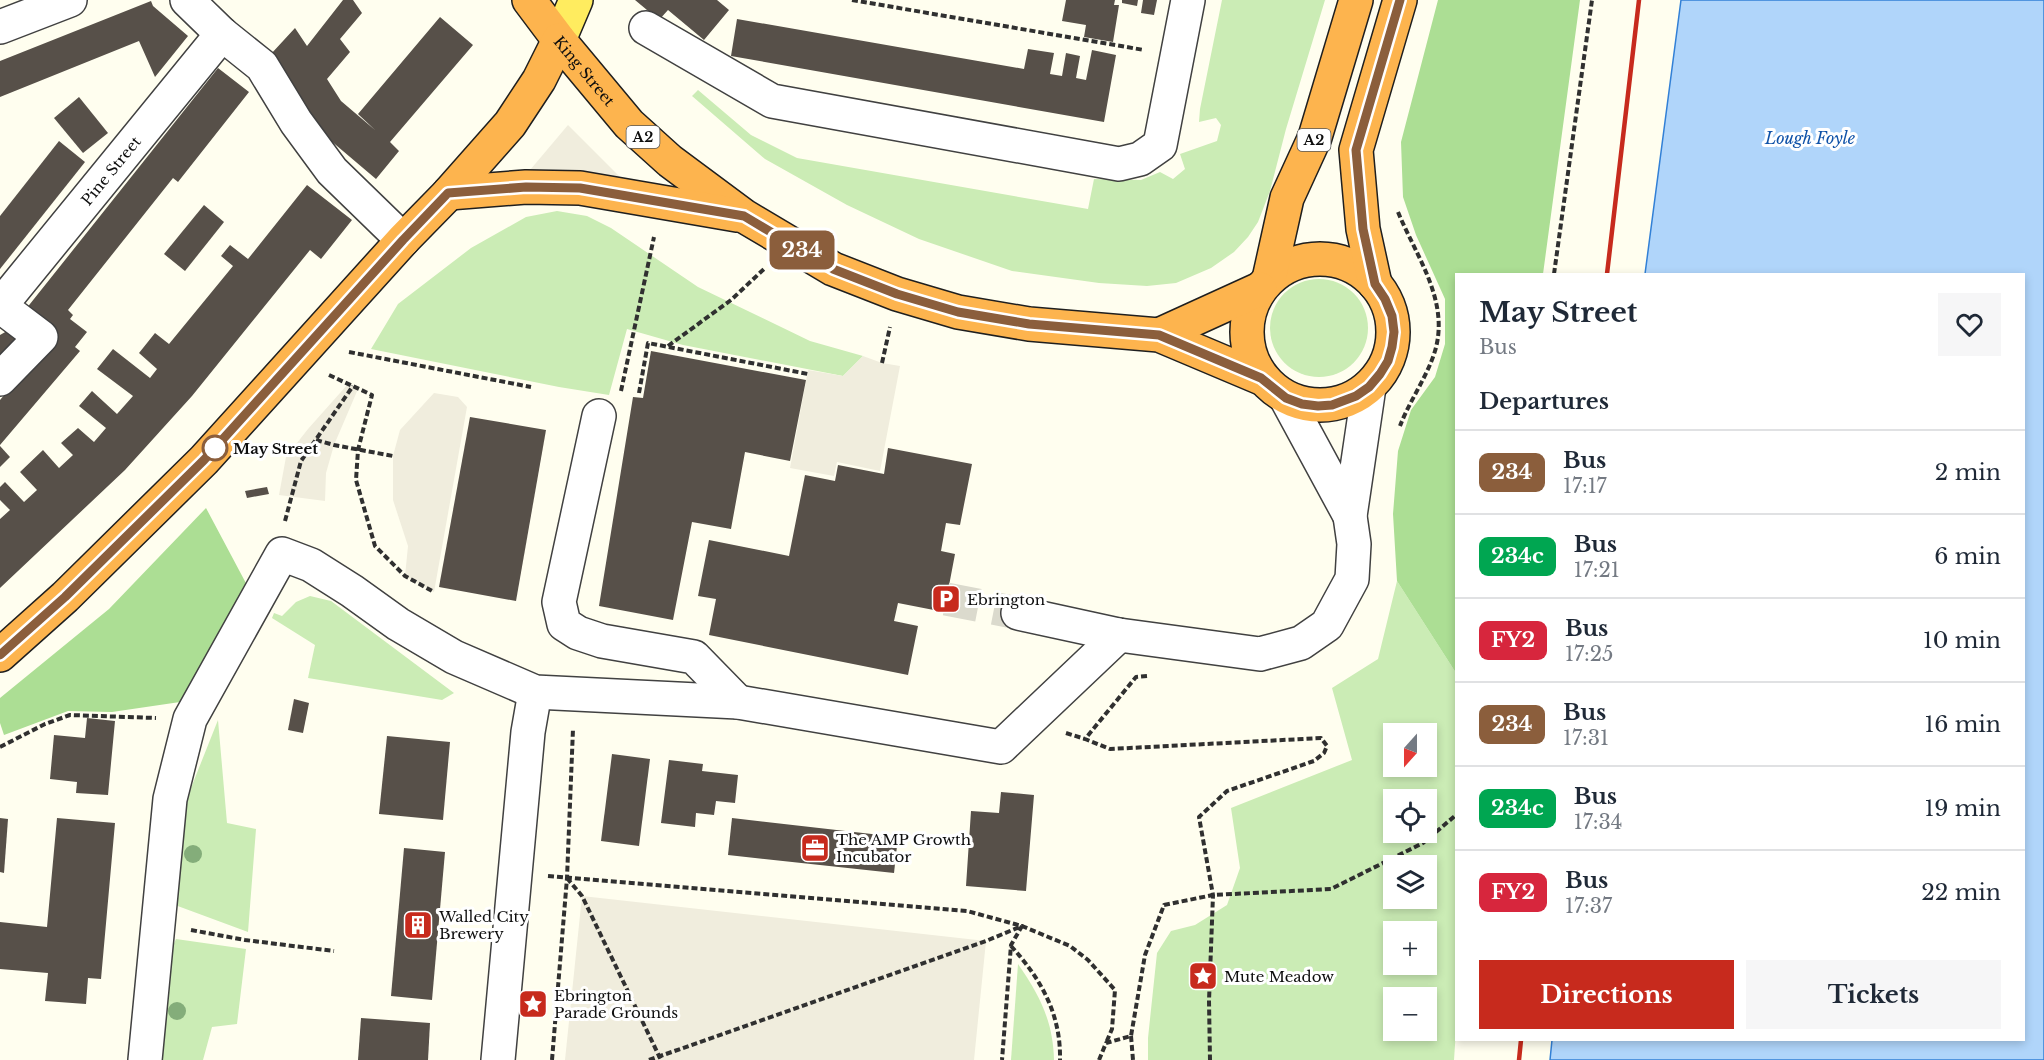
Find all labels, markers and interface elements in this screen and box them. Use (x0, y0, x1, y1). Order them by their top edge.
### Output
street label: King Street (550, 32, 619, 110)
road number: A2 (626, 126, 660, 148)
water label: Lough Foyle (1764, 128, 1856, 148)
road number: A2 (1298, 129, 1330, 151)
street label: Pine Street (77, 132, 145, 209)
line badge: 234 (768, 230, 836, 270)
text: 234 (782, 237, 823, 263)
button: heart (1938, 293, 2001, 356)
text: May Street (1479, 295, 1637, 330)
text: Bus (1479, 335, 1517, 359)
text: Departures (1479, 388, 1609, 415)
marker: May Street (202, 435, 228, 461)
place label: May Street (233, 439, 318, 458)
text: Bus (1563, 447, 1606, 474)
text: 234 (1492, 459, 1533, 485)
text: 2 min (1935, 459, 2001, 486)
text: 17:17 (1563, 474, 1607, 498)
text: Bus (1574, 531, 1617, 558)
text: 234c (1491, 543, 1544, 569)
text: 6 min (1934, 543, 2001, 570)
text: 17:21 (1574, 558, 1620, 582)
parking icon: Ebrington (930, 583, 962, 615)
place label: Ebrington (967, 590, 1045, 609)
text: Bus (1565, 615, 1608, 642)
text: FY2 (1491, 627, 1535, 653)
text: 10 min (1923, 627, 2001, 654)
text: 17:25 (1565, 642, 1613, 666)
text: Bus (1563, 699, 1606, 726)
text: 234 (1492, 711, 1533, 737)
text: 16 min (1924, 711, 2001, 738)
north arrow (1383, 723, 1437, 777)
map controls (1383, 723, 1437, 1041)
text: 17:31 (1563, 726, 1609, 750)
text: Bus (1574, 783, 1617, 810)
button: locate (1383, 789, 1437, 843)
text: 234c (1491, 795, 1544, 821)
text: 19 min (1924, 795, 2001, 822)
text: 17:34 (1574, 810, 1623, 834)
place label: The AMP Growth Incubator (836, 830, 971, 866)
office icon: The AMP Growth Incubator (799, 832, 831, 864)
button: layers (1383, 855, 1437, 909)
text: Bus (1565, 867, 1608, 894)
text: FY2 (1491, 879, 1535, 905)
text: 22 min (1921, 879, 2001, 906)
text: 17:37 (1565, 894, 1612, 918)
place label: Walled City Brewery (438, 907, 529, 943)
building icon: Walled City Brewery (402, 909, 434, 941)
button: + (1383, 921, 1437, 975)
place icon: Mute Meadow (1187, 960, 1219, 992)
button: Directions (1479, 960, 1734, 1029)
button: Tickets (1746, 960, 2001, 1029)
place label: Mute Meadow (1224, 967, 1334, 986)
place label: Ebrington Parade Grounds (554, 986, 678, 1022)
button: − (1383, 987, 1437, 1041)
place icon: Ebrington Parade Grounds (517, 988, 549, 1020)

